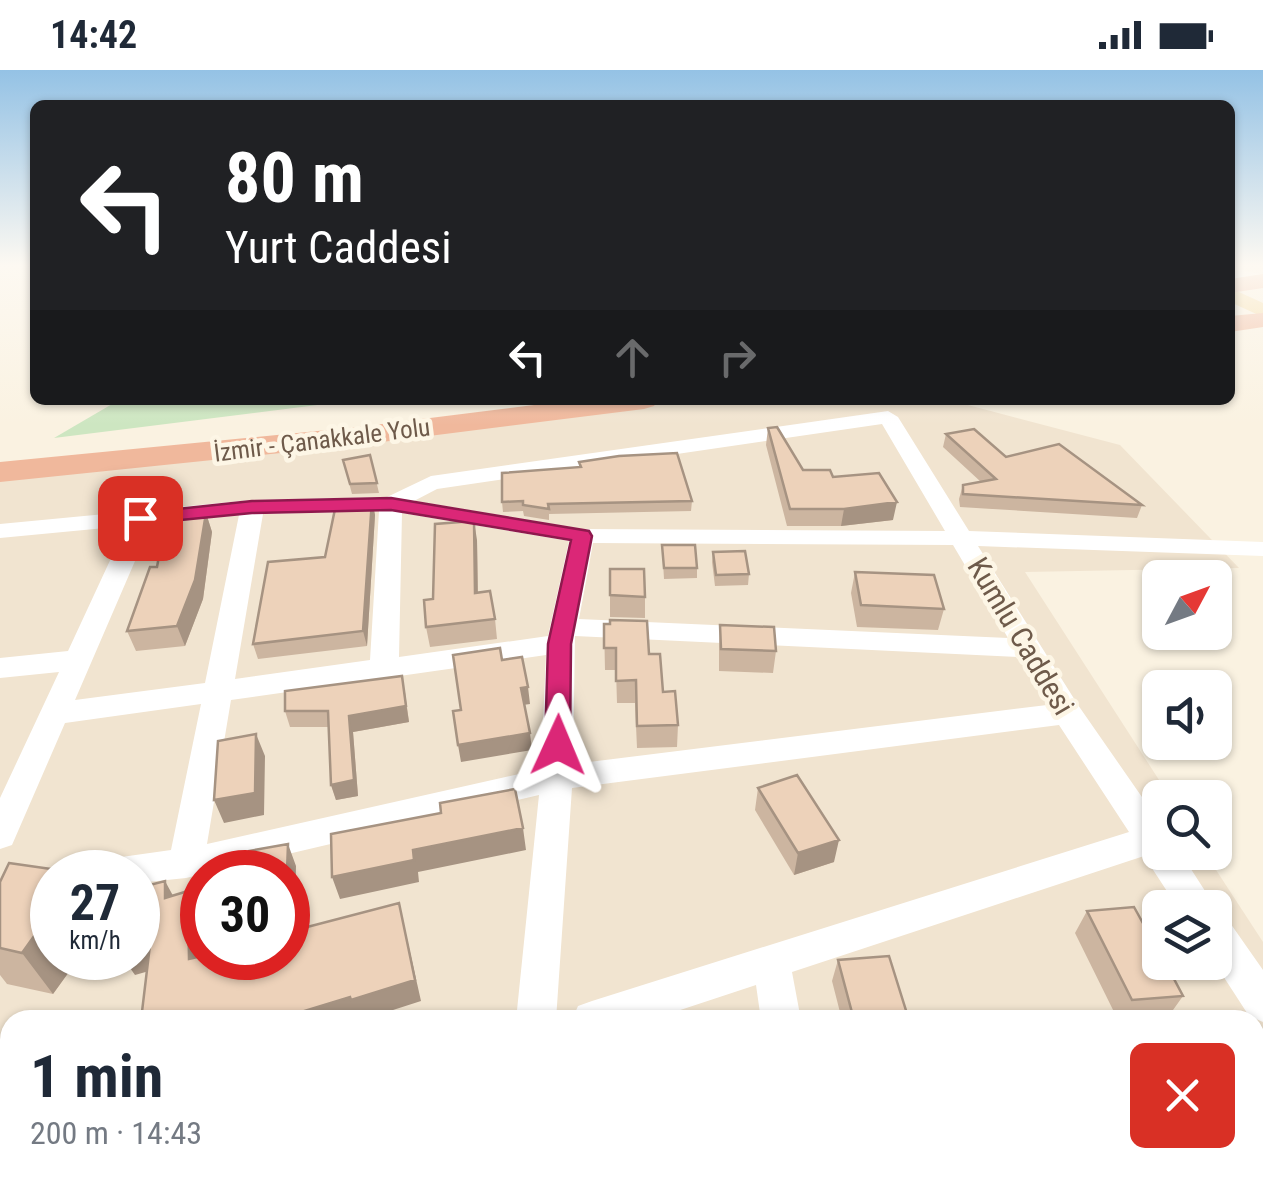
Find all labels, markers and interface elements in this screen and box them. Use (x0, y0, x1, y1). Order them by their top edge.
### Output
text: 14:42 (50, 13, 137, 57)
text: 80 m (225, 137, 364, 219)
icon: left (60, 140, 190, 270)
text: Yurt Caddesi (225, 221, 452, 274)
icon: left (500, 330, 555, 385)
icon: ahead (605, 330, 660, 385)
icon: right (710, 330, 765, 385)
street label: İzmir - Çanakkale Yolu (212, 412, 432, 468)
pin (98, 476, 183, 561)
icon: arrive (113, 491, 168, 546)
street label: Kumlu Caddesi (960, 551, 1082, 721)
north arrow (1142, 560, 1232, 650)
map controls (1142, 560, 1232, 980)
button: sound (1142, 670, 1232, 760)
position arrow (506, 693, 610, 797)
button: search (1142, 780, 1232, 870)
speed limit sign: 30 (180, 850, 310, 980)
text: 27 (70, 874, 120, 932)
button: layers (1142, 890, 1232, 980)
text: km/h (69, 926, 121, 955)
text: 1 min (30, 1041, 163, 1112)
button: close (1130, 1043, 1235, 1148)
text: 200 m · 14:43 (30, 1114, 202, 1152)

